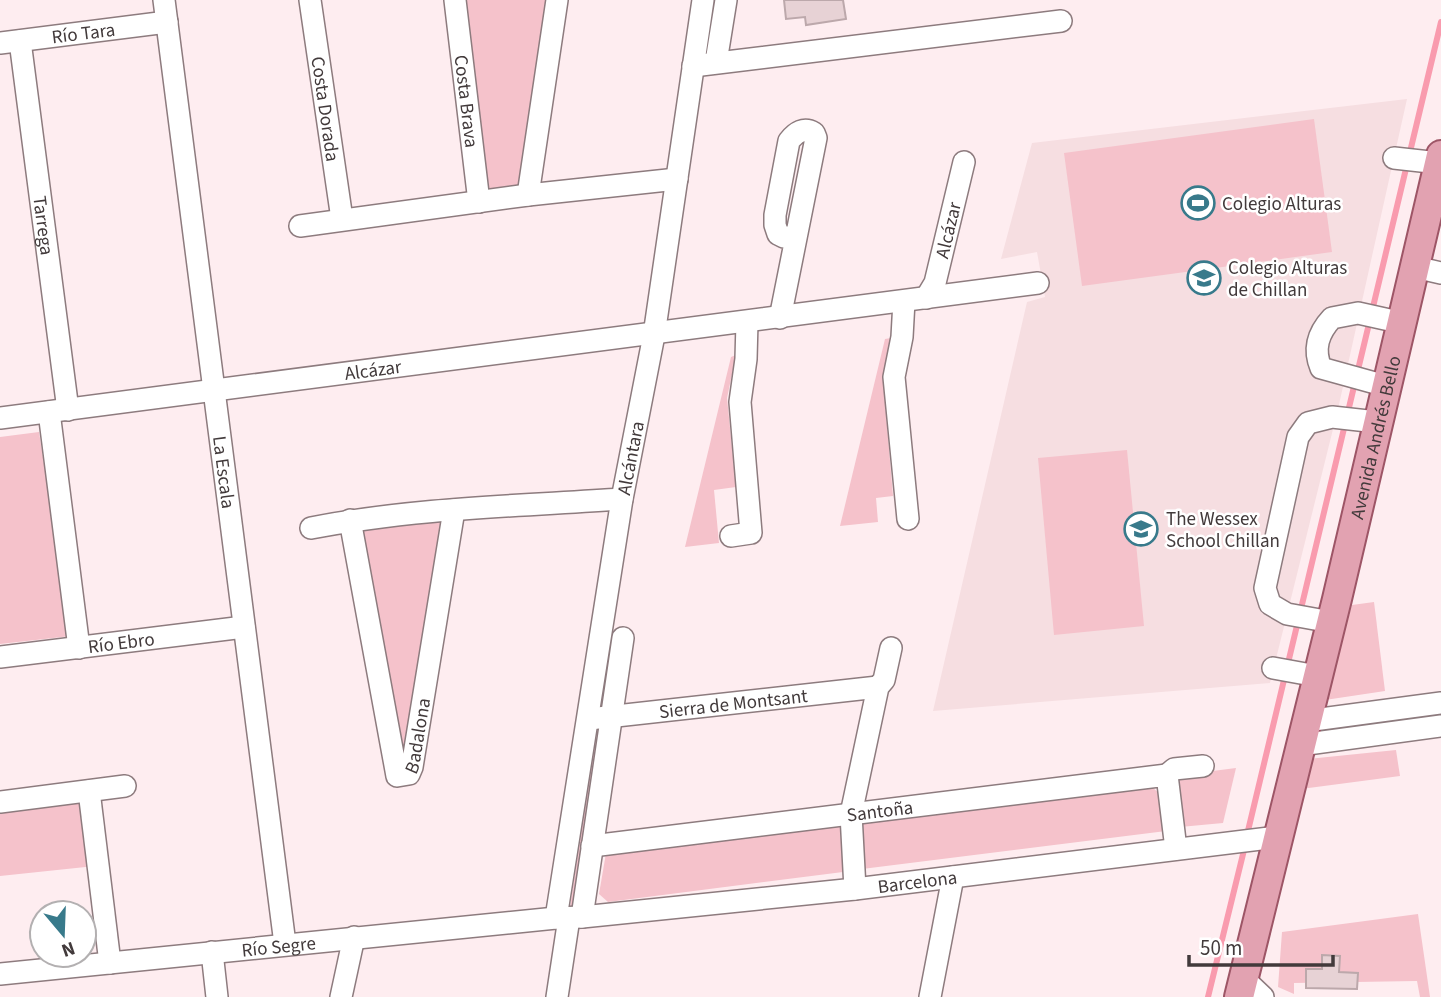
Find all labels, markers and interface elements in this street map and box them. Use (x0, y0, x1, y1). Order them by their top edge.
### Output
street label: Río Tara (50, 17, 117, 51)
street label: Costa Brava (447, 54, 484, 149)
street label: Costa Dorada (303, 55, 345, 163)
sports icon: Colegio Alturas (1179, 184, 1217, 222)
place label: Colegio Alturas (1222, 191, 1341, 218)
street label: Tarrega (25, 194, 60, 257)
street label: Alcázar (929, 199, 969, 261)
place label: Colegio Alturas de Chillan (1228, 255, 1347, 304)
school or university icon: Colegio Alturas de Chillan (1185, 259, 1223, 297)
street label: Avenida Andrés Bello (1344, 353, 1409, 522)
street label: Alcázar (343, 354, 403, 388)
street label: Alcántara (611, 419, 652, 498)
street label: La Escala (205, 434, 241, 510)
place label: The Wessex School Chillan (1166, 506, 1280, 555)
school or university icon: The Wessex School Chillan (1122, 510, 1160, 548)
street label: Río Ebro (86, 626, 156, 661)
street label: Sierra de Montsant (658, 683, 810, 726)
street label: Badalona (399, 696, 438, 779)
street label: Santoña (845, 794, 915, 829)
street label: Barcelona (876, 865, 959, 901)
north arrow (28, 899, 98, 969)
scale bar (1189, 923, 1332, 967)
street label: Río Segre (240, 930, 317, 965)
text: 50 m (1200, 933, 1242, 963)
text: N (58, 934, 78, 963)

